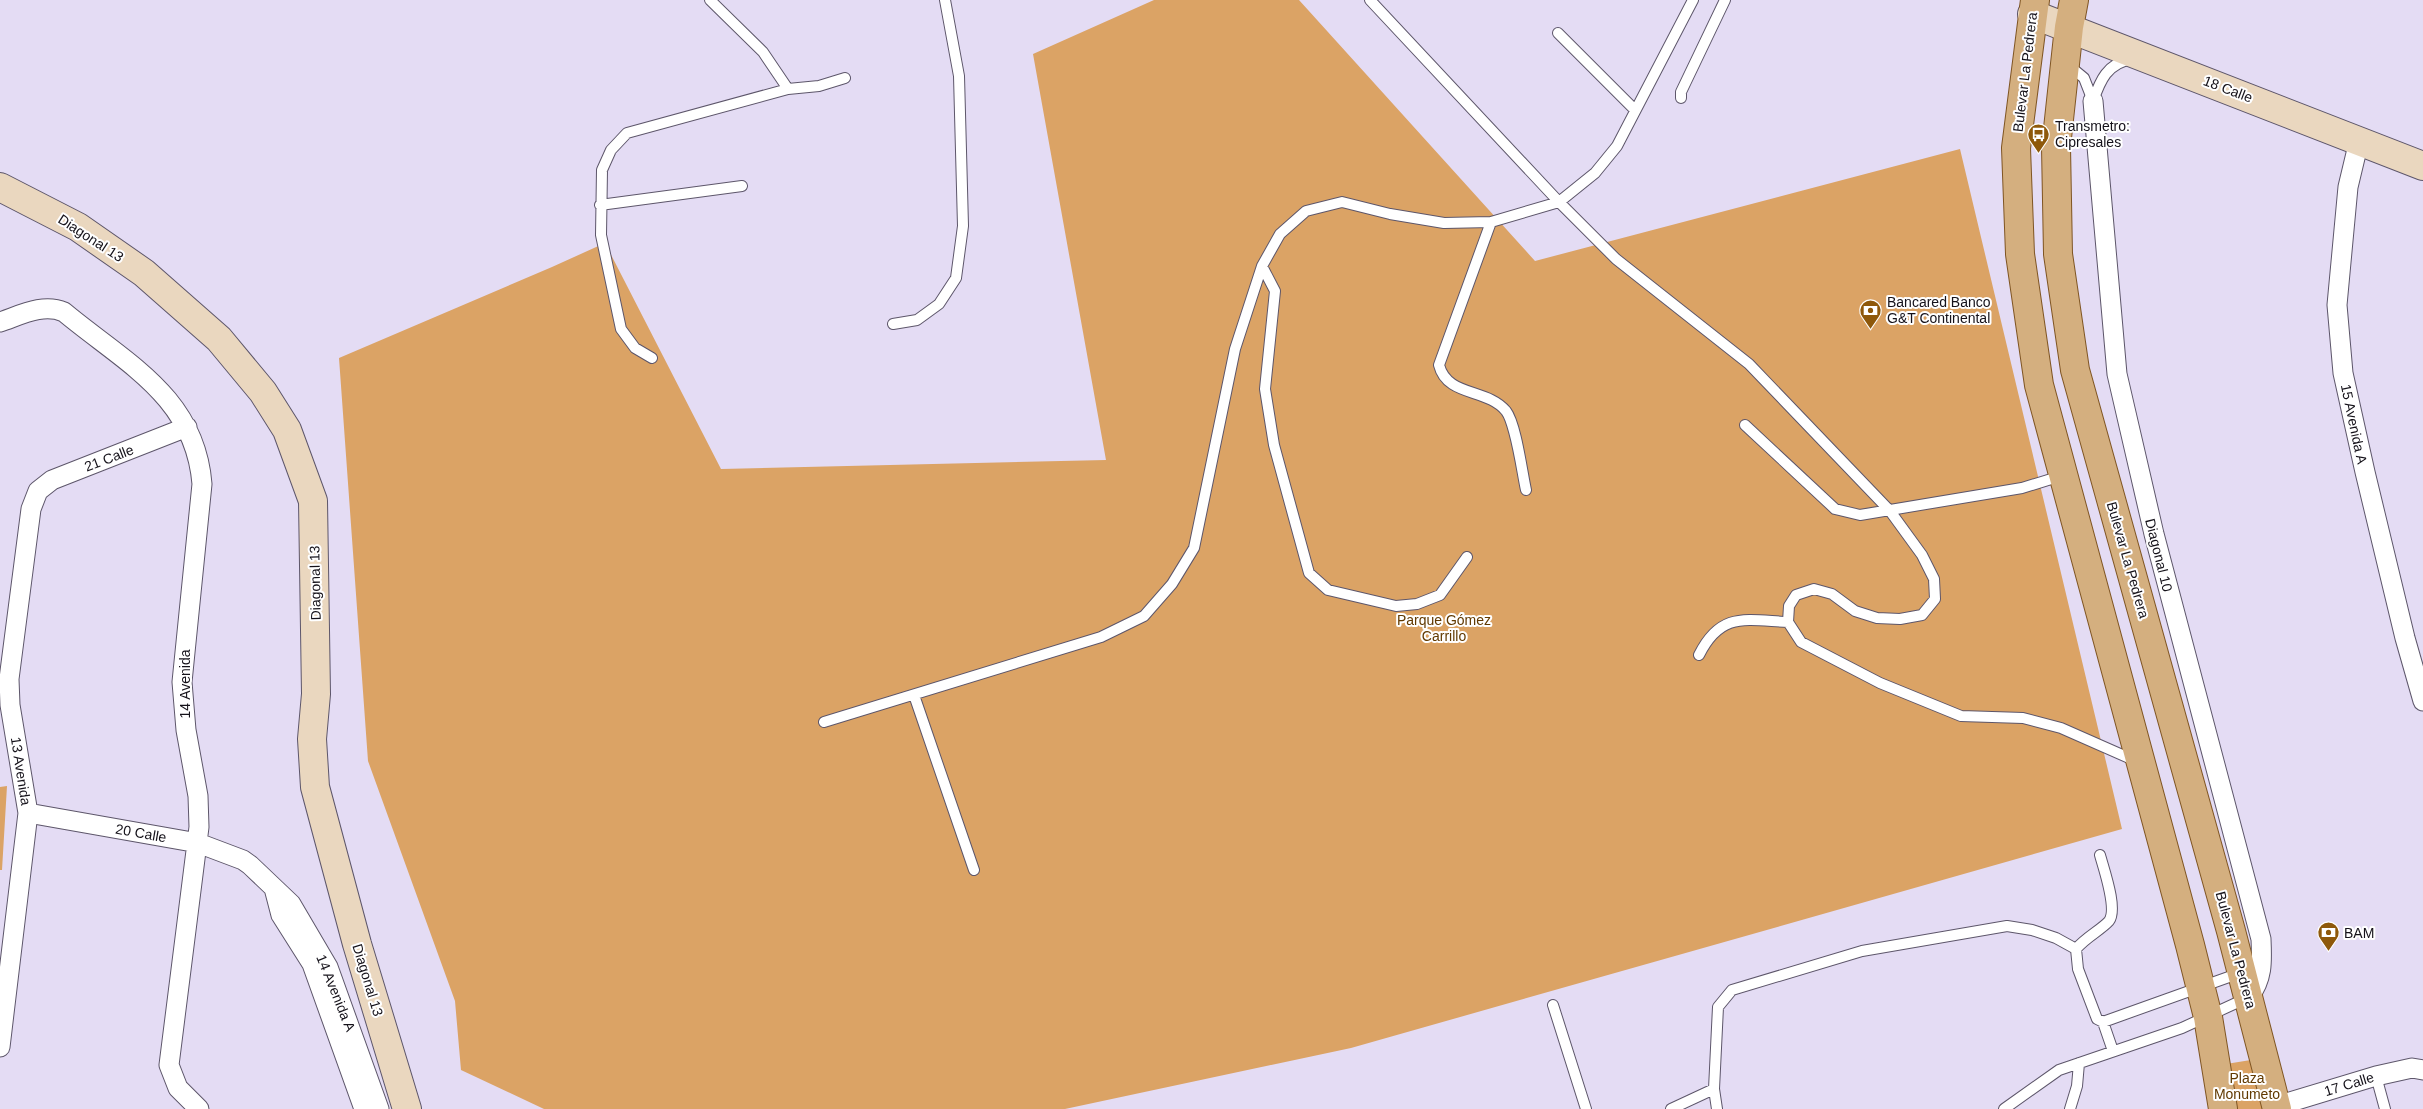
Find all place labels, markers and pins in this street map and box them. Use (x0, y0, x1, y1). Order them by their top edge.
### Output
place label: Transmetro: Cipresales (2055, 118, 2130, 150)
bus stop icon: Transmetro: Cipresales (2027, 122, 2051, 153)
place label: Bancared Banco G&T Continental (1887, 294, 1991, 326)
bank icon: Bancared Banco G&T Continental (1859, 298, 1883, 329)
bank icon: BAM (2316, 921, 2340, 952)
place label: BAM (2344, 925, 2374, 941)

